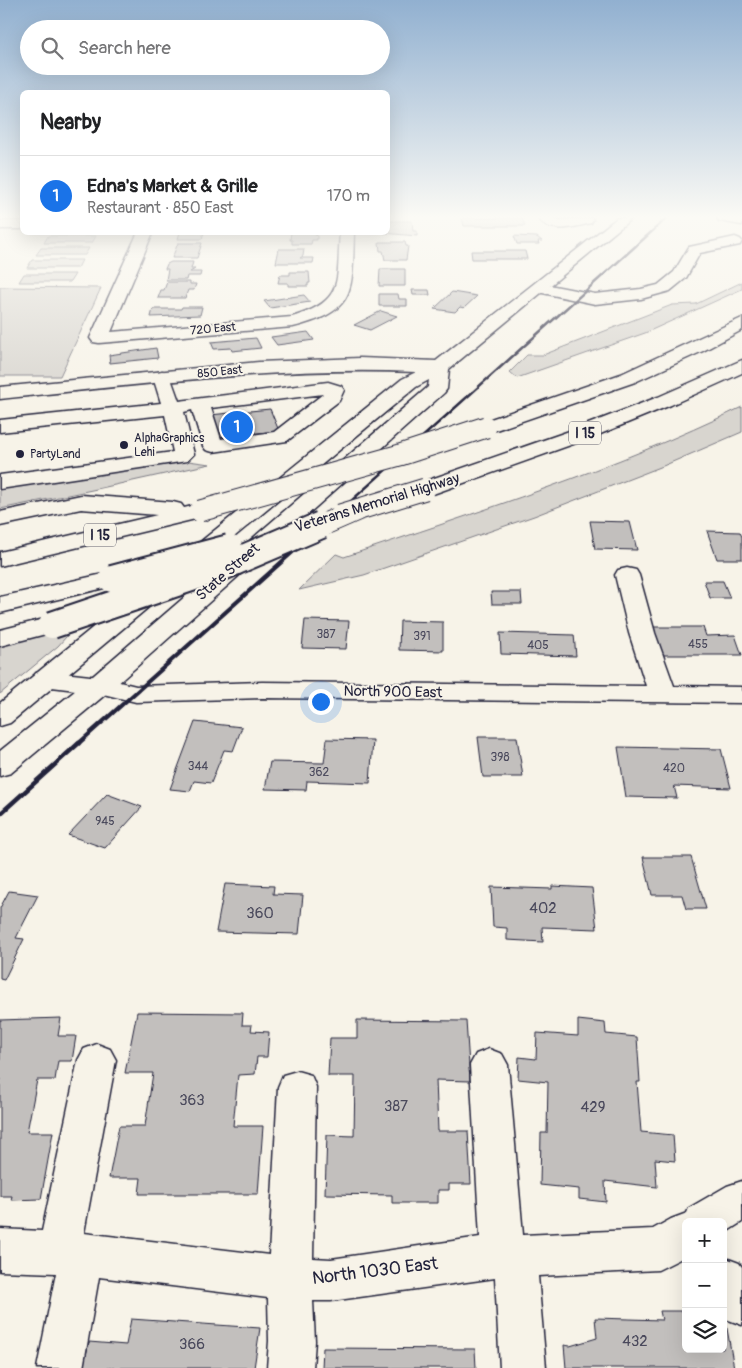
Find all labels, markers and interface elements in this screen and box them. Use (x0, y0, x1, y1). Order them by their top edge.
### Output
search box (20, 20, 390, 75)
icon: search (38, 34, 66, 62)
text: Search here (78, 36, 171, 60)
text: Nearby (40, 109, 101, 136)
text: Edna's Market & Grille (87, 174, 258, 198)
text: 1 (53, 186, 59, 206)
text: 170 m (327, 186, 370, 206)
text: Restaurant · 850 East (87, 198, 234, 218)
street label: 720 East (189, 320, 237, 338)
street label: 850 East (197, 362, 244, 382)
pin: 1 (221, 408, 253, 446)
road number: I 15 (569, 422, 601, 444)
place label: AlphaGraphics Lehi (134, 431, 205, 460)
marker: AlphaGraphics Lehi (118, 439, 130, 451)
place label: PartyLand (30, 447, 81, 462)
marker: PartyLand (14, 448, 26, 460)
street label: Veterans Memorial Highway (292, 469, 462, 537)
road number: I 15 (84, 524, 116, 546)
street label: State Street (192, 538, 265, 605)
house number: 387 (316, 627, 336, 642)
house number: 391 (413, 629, 431, 644)
house number: 455 (688, 637, 708, 652)
house number: 405 (527, 638, 549, 653)
street label: North 900 East (343, 682, 444, 702)
your location (308, 689, 334, 715)
house number: 398 (491, 750, 509, 765)
house number: 344 (188, 759, 208, 774)
house number: 420 (663, 761, 685, 776)
house number: 362 (309, 765, 329, 780)
house number: 945 (95, 814, 115, 829)
house number: 402 (529, 899, 557, 918)
house number: 360 (246, 904, 274, 923)
house number: 363 (179, 1091, 205, 1110)
house number: 387 (384, 1097, 408, 1116)
house number: 429 (581, 1098, 605, 1117)
map controls (682, 1218, 727, 1353)
button: + (682, 1218, 727, 1263)
street label: North 1030 East (311, 1252, 440, 1290)
button: − (682, 1263, 727, 1308)
button: layers (682, 1308, 727, 1353)
house number: 432 (622, 1332, 648, 1351)
house number: 366 (179, 1335, 205, 1354)

